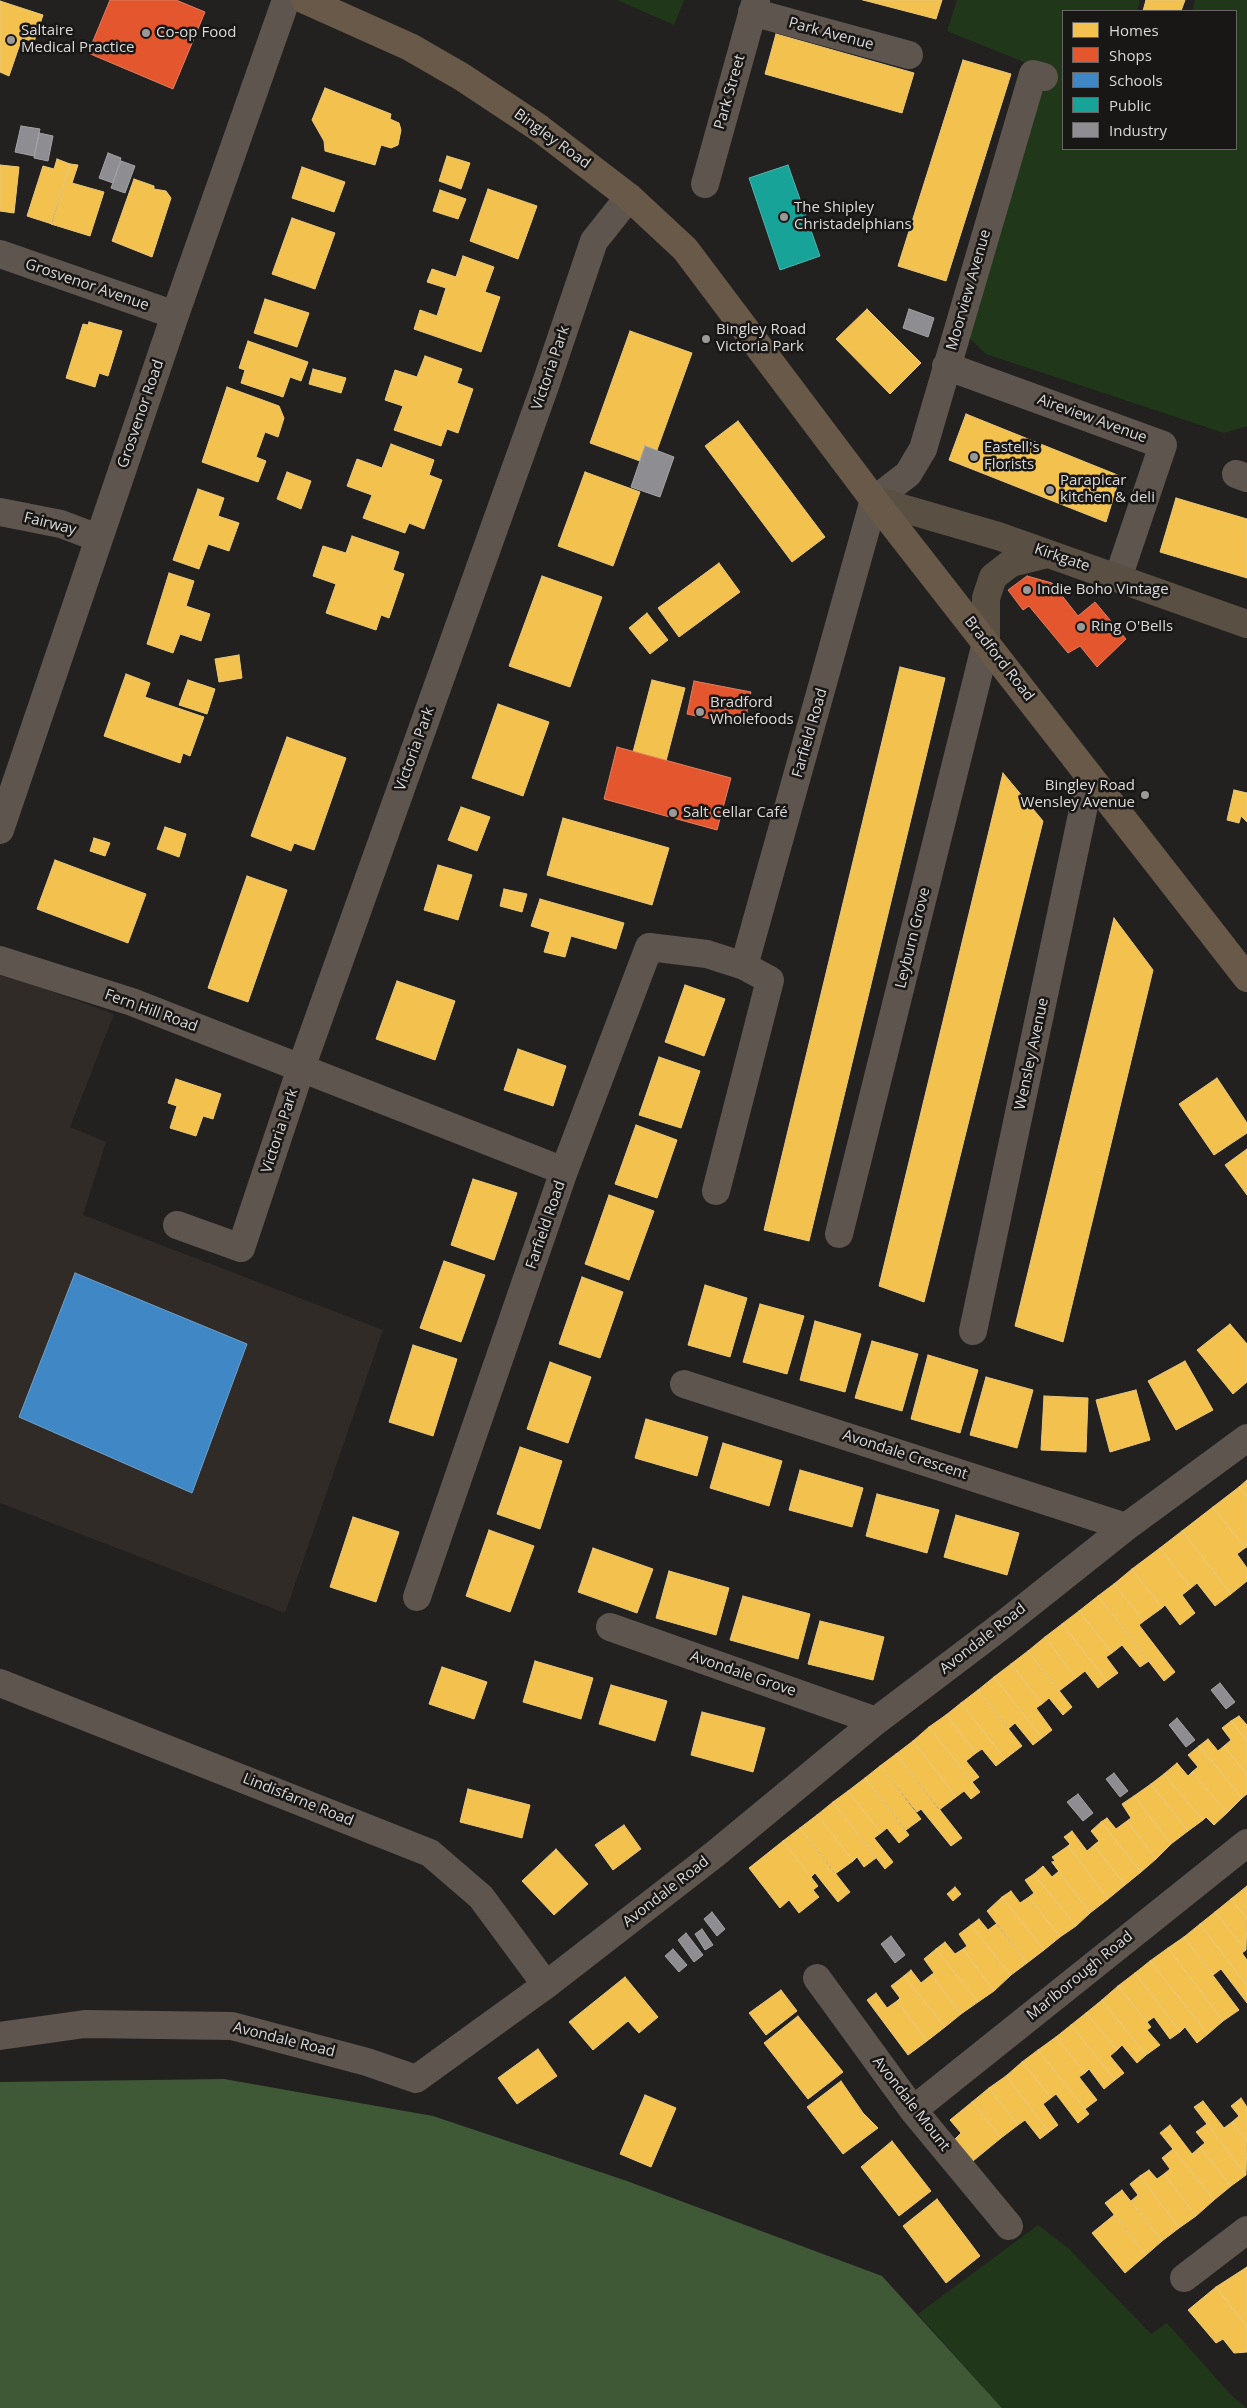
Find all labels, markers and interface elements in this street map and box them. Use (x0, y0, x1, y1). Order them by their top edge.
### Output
legend (1062, 10, 1237, 150)
street label: Park Avenue (786, 14, 876, 54)
text: Homes (1109, 20, 1159, 40)
place label: Saltaire Medical Practice (21, 22, 134, 57)
place label: Co-op Food (156, 24, 236, 42)
marker: Co-op Food (140, 27, 152, 39)
marker: Saltaire Medical Practice (5, 34, 17, 46)
text: Shops (1109, 45, 1152, 65)
street label: Park Street (711, 52, 749, 132)
text: Schools (1109, 70, 1163, 90)
text: Public (1109, 95, 1151, 115)
street label: Bingley Road (510, 105, 594, 173)
text: Industry (1109, 120, 1167, 140)
place label: The Shipley Christadelphians (794, 199, 912, 234)
marker: The Shipley Christadelphians (778, 211, 790, 223)
street label: Moorview Avenue (943, 227, 995, 353)
street label: Grosvenor Avenue (23, 255, 151, 315)
place label: Bingley Road Victoria Park (716, 321, 806, 356)
street label: Victoria Park (528, 324, 574, 412)
marker: Bingley Road Victoria Park (700, 333, 712, 345)
street label: Grosvenor Road (114, 358, 168, 470)
street label: Aireview Avenue (1035, 391, 1149, 447)
place label: Eastell's Florists (984, 439, 1040, 474)
marker: Eastell's Florists (968, 451, 980, 463)
place label: Parapicar kitchen & deli (1060, 472, 1155, 507)
marker: Parapicar kitchen & deli (1044, 484, 1056, 496)
street label: Fairway (22, 509, 78, 539)
street label: Kirkgate (1032, 540, 1092, 576)
place label: Indie Boho Vintage (1037, 581, 1169, 599)
marker: Indie Boho Vintage (1021, 584, 1033, 596)
street label: Bradford Road (960, 613, 1038, 705)
place label: Ring O'Bells (1091, 618, 1173, 636)
marker: Ring O'Bells (1075, 621, 1087, 633)
street label: Farfield Road (789, 686, 831, 780)
place label: Bradford Wholefoods (710, 694, 794, 729)
street label: Victoria Park (392, 705, 438, 793)
marker: Bradford Wholefoods (694, 706, 706, 718)
place label: Bingley Road Wensley Avenue (1021, 777, 1135, 812)
marker: Bingley Road Wensley Avenue (1139, 789, 1151, 801)
place label: Salt Cellar Café (683, 804, 788, 822)
marker: Salt Cellar Café (667, 807, 679, 819)
street label: Leyburn Grove (892, 886, 934, 990)
street label: Fern Hill Road (102, 986, 200, 1036)
street label: Wensley Avenue (1011, 996, 1053, 1112)
street label: Victoria Park (258, 1086, 302, 1176)
street label: Farfield Road (522, 1179, 570, 1271)
street label: Avondale Crescent (840, 1426, 970, 1484)
street label: Avondale Road (936, 1600, 1030, 1678)
street label: Avondale Grove (688, 1647, 798, 1701)
street label: Lindisfarne Road (240, 1770, 356, 1830)
street label: Avondale Road (619, 1853, 713, 1931)
street label: Marlborough Road (1023, 1928, 1137, 2024)
street label: Avondale Road (231, 2019, 337, 2061)
street label: Avondale Mount (868, 2053, 954, 2155)

